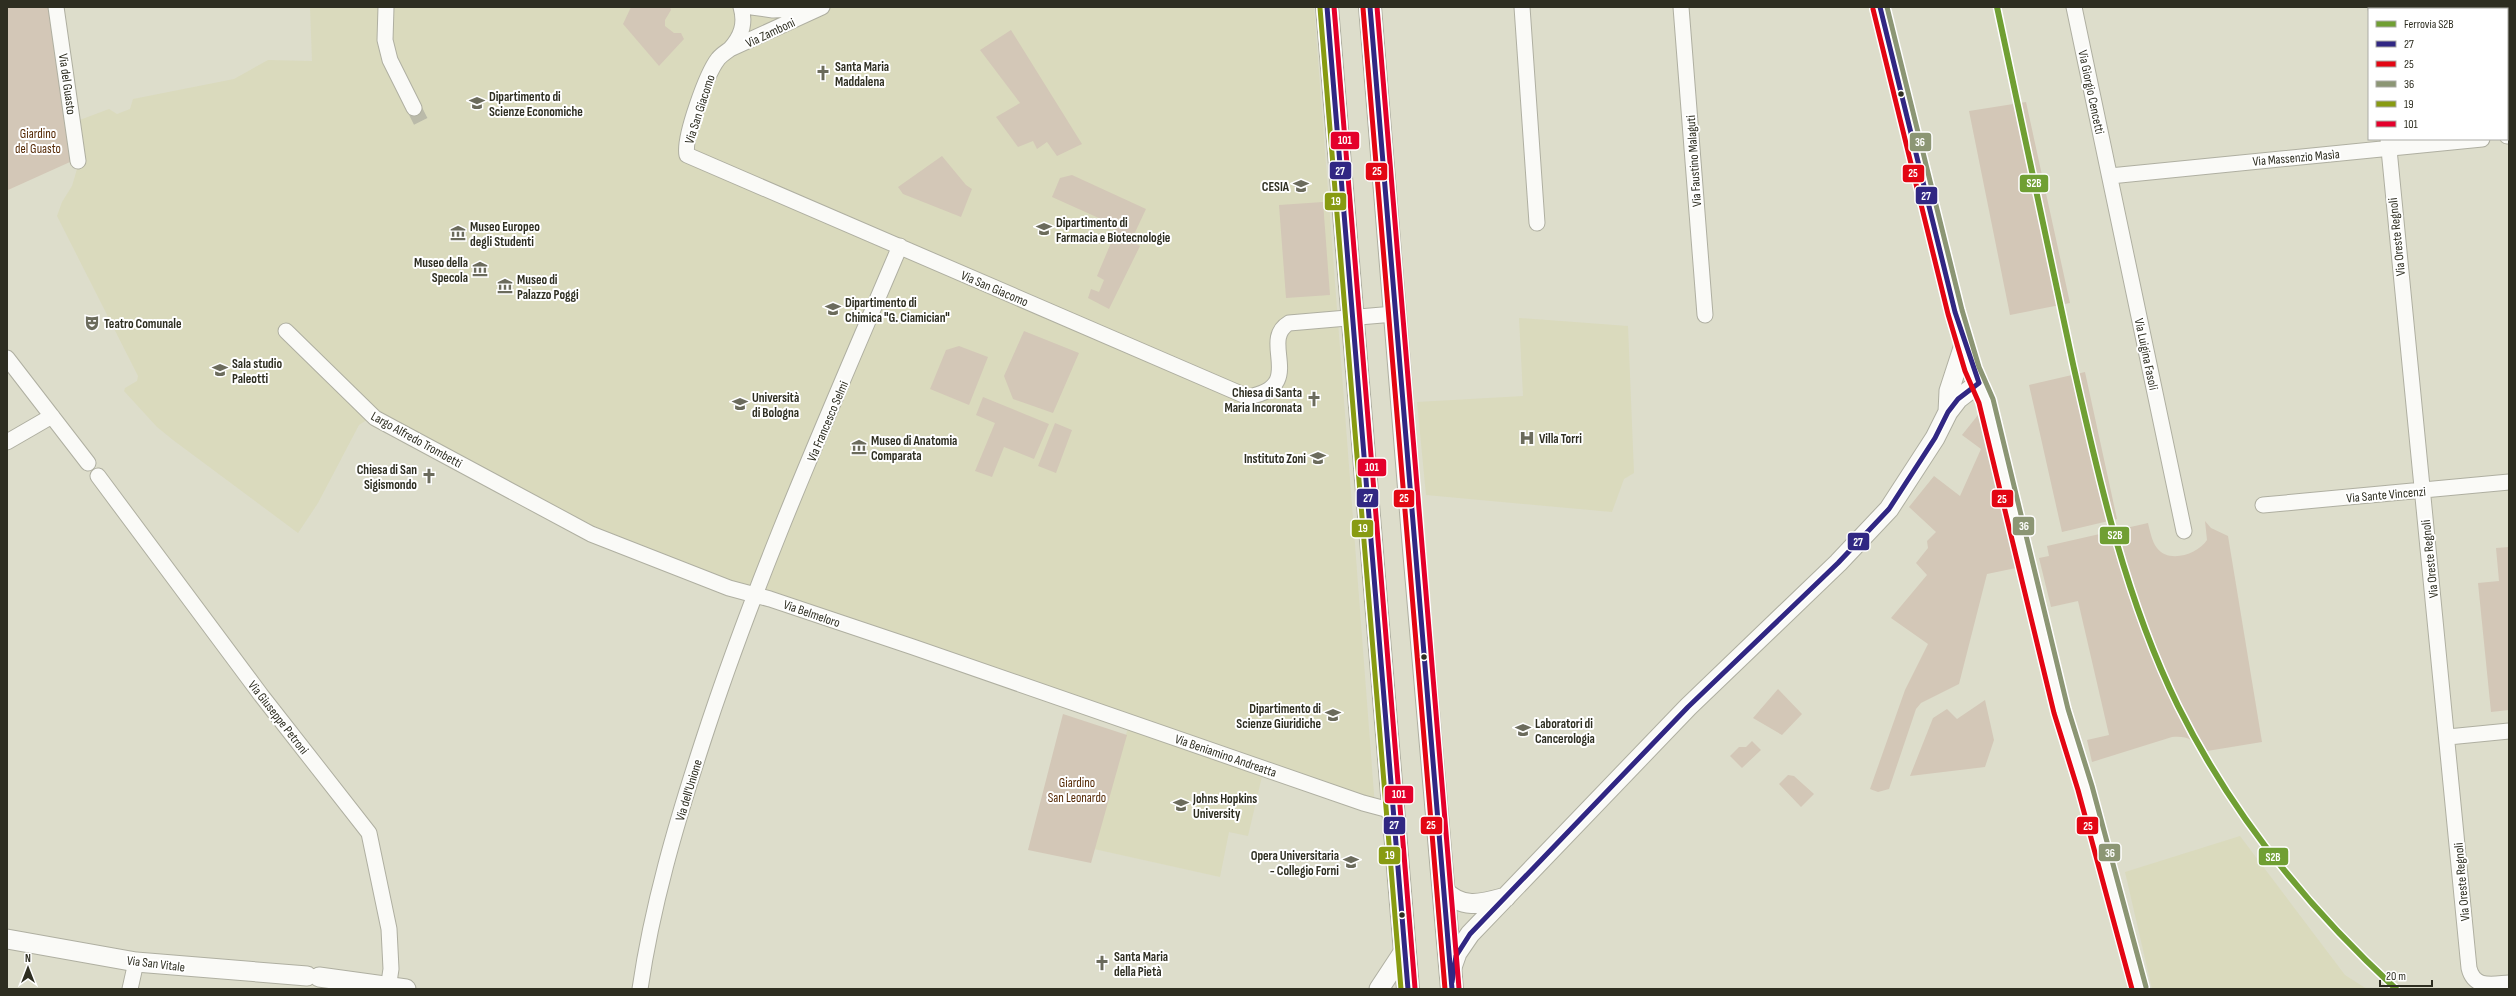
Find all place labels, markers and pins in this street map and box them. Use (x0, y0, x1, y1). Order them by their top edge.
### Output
place label: Santa Maria Maddalena (835, 59, 889, 90)
church icon: Santa Maria Maddalena (814, 64, 832, 82)
place label: Dipartimento di Scienze Economiche (489, 89, 583, 120)
unlabelled marker (1896, 89, 1906, 99)
school or university icon: Dipartimento di Scienze Economiche (468, 94, 486, 112)
school or university icon: CESIA (1292, 177, 1310, 195)
place label: CESIA (1262, 179, 1290, 195)
place label: Dipartimento di Farmacia e Biotecnologie (1056, 215, 1171, 246)
place label: Museo Europeo degli Studenti (470, 219, 540, 250)
school or university icon: Dipartimento di Farmacia e Biotecnologie (1035, 220, 1053, 238)
museum icon: Museo Europeo degli Studenti (449, 224, 467, 242)
place label: Museo della Specola (414, 255, 468, 286)
museum icon: Museo della Specola (471, 260, 489, 278)
place label: Museo di Palazzo Poggi (517, 272, 579, 303)
museum icon: Museo di Palazzo Poggi (496, 277, 514, 295)
place label: Dipartimento di Chimica "G. Ciamician" (845, 295, 950, 326)
school or university icon: Dipartimento di Chimica "G. Ciamician" (824, 300, 842, 318)
theatre icon: Teatro Comunale (83, 314, 101, 332)
place label: Teatro Comunale (104, 316, 182, 332)
place label: Sala studio Paleotti (232, 356, 282, 387)
school or university icon: Sala studio Paleotti (211, 361, 229, 379)
place label: Chiesa di Santa Maria Incoronata (1224, 385, 1302, 416)
place label: Università di Bologna (752, 390, 799, 421)
church icon: Chiesa di Santa Maria Incoronata (1305, 390, 1323, 408)
school or university icon: Università di Bologna (731, 395, 749, 413)
hospital icon: Villa Torri (1518, 429, 1536, 447)
place label: Villa Torri (1539, 431, 1582, 447)
place label: Museo di Anatomia Comparata (871, 433, 957, 464)
museum icon: Museo di Anatomia Comparata (850, 438, 868, 456)
school or university icon: Instituto Zoni (1309, 449, 1327, 467)
place label: Instituto Zoni (1244, 451, 1306, 467)
place label: Chiesa di San Sigismondo (357, 462, 417, 493)
church icon: Chiesa di San Sigismondo (420, 467, 438, 485)
unlabelled marker (1419, 652, 1429, 662)
place label: Dipartimento di Scienze Giuridiche (1236, 701, 1321, 732)
school or university icon: Dipartimento di Scienze Giuridiche (1324, 706, 1342, 724)
place label: Laboratori di Cancerologia (1535, 716, 1595, 747)
school or university icon: Laboratori di Cancerologia (1514, 721, 1532, 739)
place label: Johns Hopkins University (1192, 791, 1257, 822)
school or university icon: Johns Hopkins University (1172, 796, 1190, 814)
place label: Opera Universitaria - Collegio Forni (1251, 848, 1339, 879)
school or university icon: Opera Universitaria - Collegio Forni (1342, 853, 1360, 871)
unlabelled marker (1397, 910, 1407, 920)
place label: Santa Maria della Pietà (1114, 949, 1168, 980)
church icon: Santa Maria della Pietà (1093, 954, 1111, 972)

